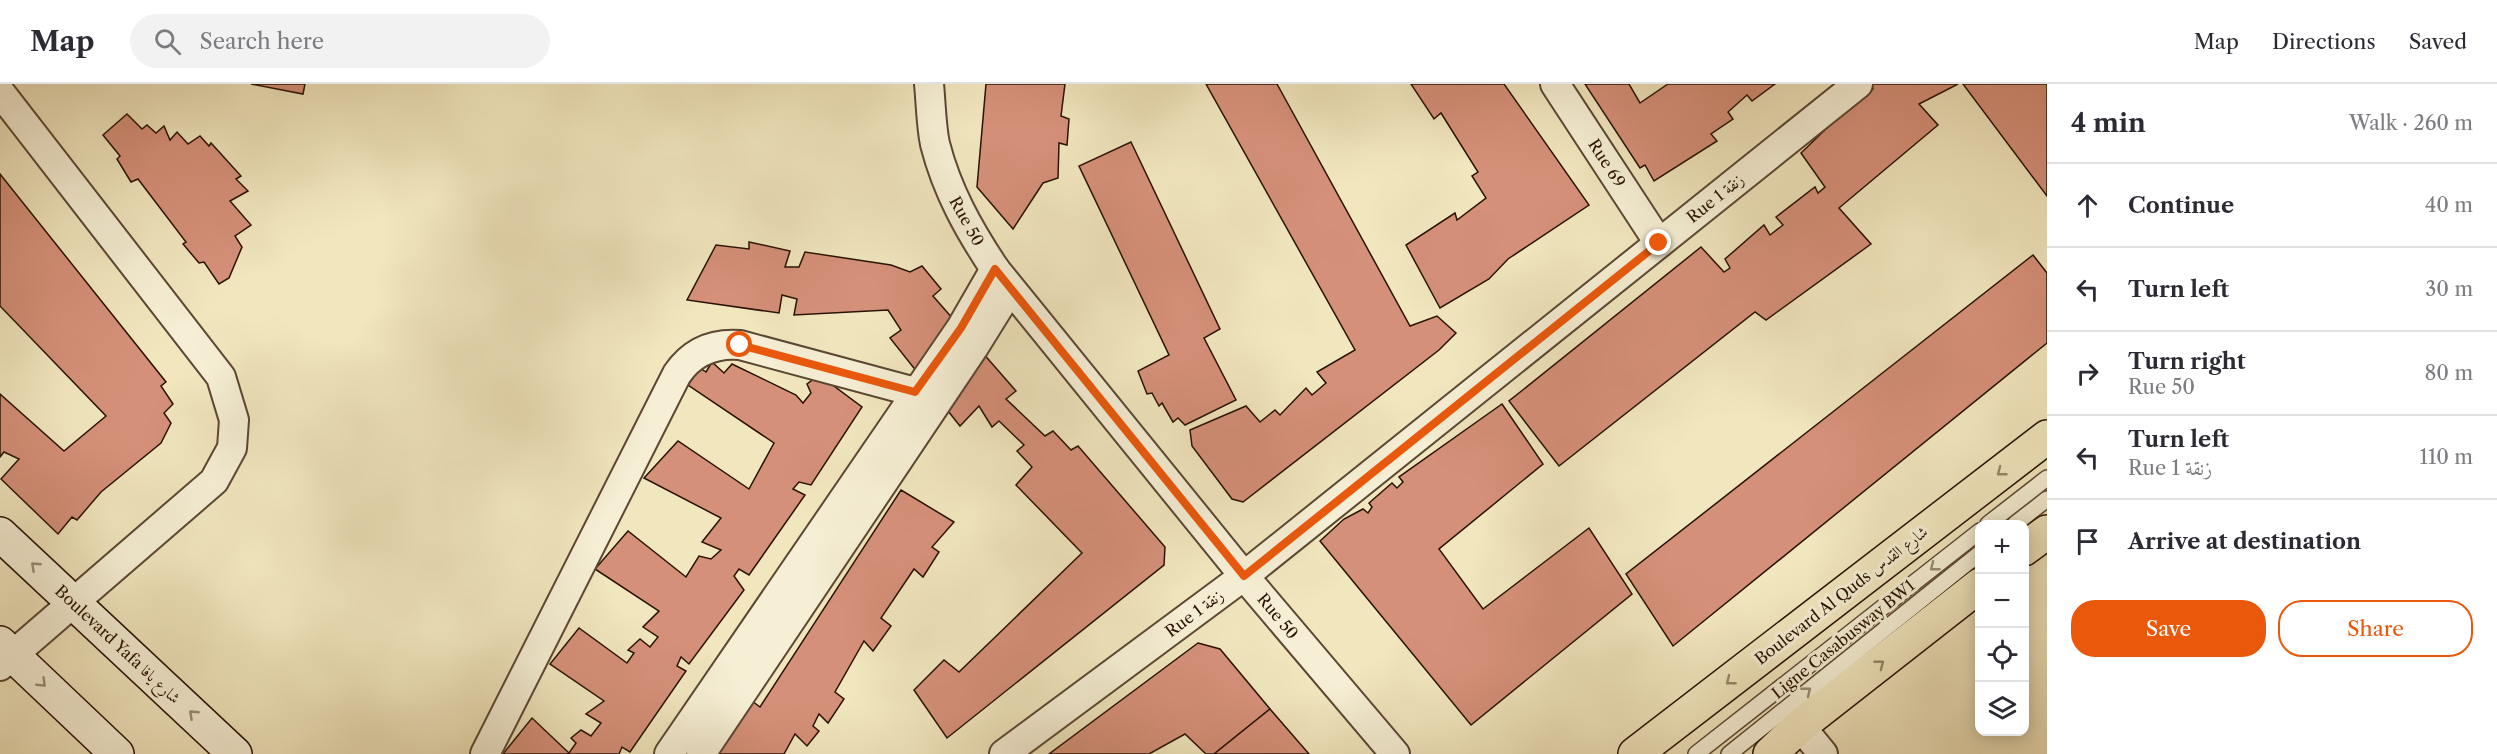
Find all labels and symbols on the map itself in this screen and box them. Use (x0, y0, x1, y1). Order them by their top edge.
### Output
street label: Rue 69 (1584, 135, 1630, 191)
street label: Rue 1 زنقة (1683, 169, 1747, 227)
street label: Rue 50 (945, 193, 989, 249)
route end (1645, 229, 1671, 255)
route start (726, 331, 752, 357)
one-way arrow (1996, 465, 2007, 476)
street label: Boulevard Al Quds شارع القدس (1751, 521, 1934, 672)
one-way arrow (1929, 560, 1940, 571)
one-way arrow (31, 563, 42, 574)
street label: Ligne Casabusway BW1 (1767, 575, 1919, 703)
street label: Boulevard Yafa شارع يافا (48, 581, 185, 710)
street label: Rue 1 زنقة (1161, 585, 1227, 641)
street label: Rue 50 (1253, 589, 1303, 643)
one-way arrow (1873, 660, 1884, 671)
one-way arrow (1725, 673, 1736, 684)
one-way arrow (36, 676, 46, 687)
one-way arrow (1801, 688, 1812, 699)
one-way arrow (189, 710, 199, 721)

